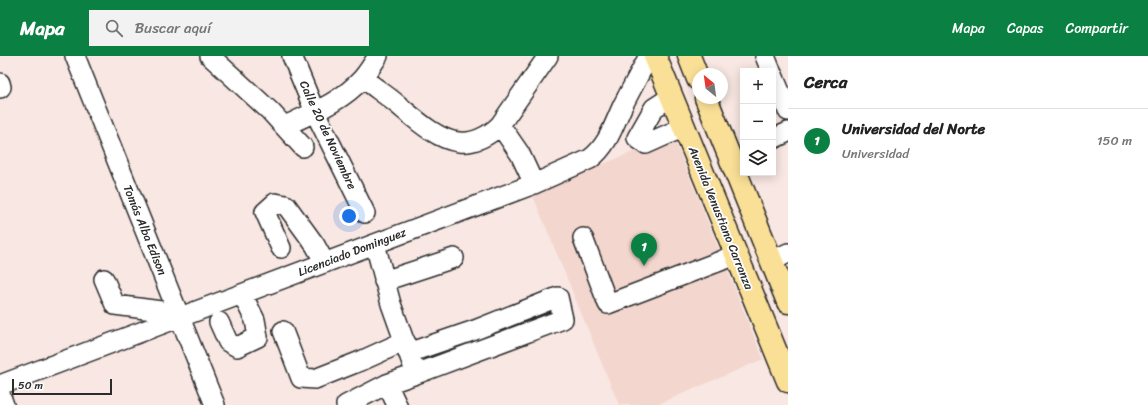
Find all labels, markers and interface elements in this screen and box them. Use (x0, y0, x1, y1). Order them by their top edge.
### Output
search box (89, 10, 369, 46)
text: Mapa (20, 12, 65, 45)
text: Buscar aquí (135, 15, 211, 41)
text: Mapa (952, 16, 985, 41)
text: Capas (1007, 16, 1044, 41)
text: Compartir (1066, 16, 1128, 41)
icon: search (103, 17, 125, 39)
text: Cerca (804, 67, 847, 97)
north arrow (692, 68, 728, 104)
map controls (740, 68, 776, 176)
button: + (740, 68, 776, 104)
street label: Calle 20 de Noviembre (293, 77, 363, 193)
button: − (740, 104, 776, 140)
text: Universidad del Norte (842, 116, 985, 142)
text: 1 (814, 129, 820, 152)
text: 150 m (1097, 129, 1132, 152)
button: layers (740, 140, 776, 176)
street label: Avenida Venustiano Carranza (682, 142, 760, 294)
text: Universidad (842, 142, 909, 165)
street label: Tomás Alba Edison (117, 181, 173, 279)
your location (339, 206, 359, 226)
street label: Licenciado Dominguez (295, 221, 410, 283)
pin: 1 (631, 233, 657, 266)
text: 50 m (18, 376, 43, 395)
scale bar (12, 377, 112, 396)

